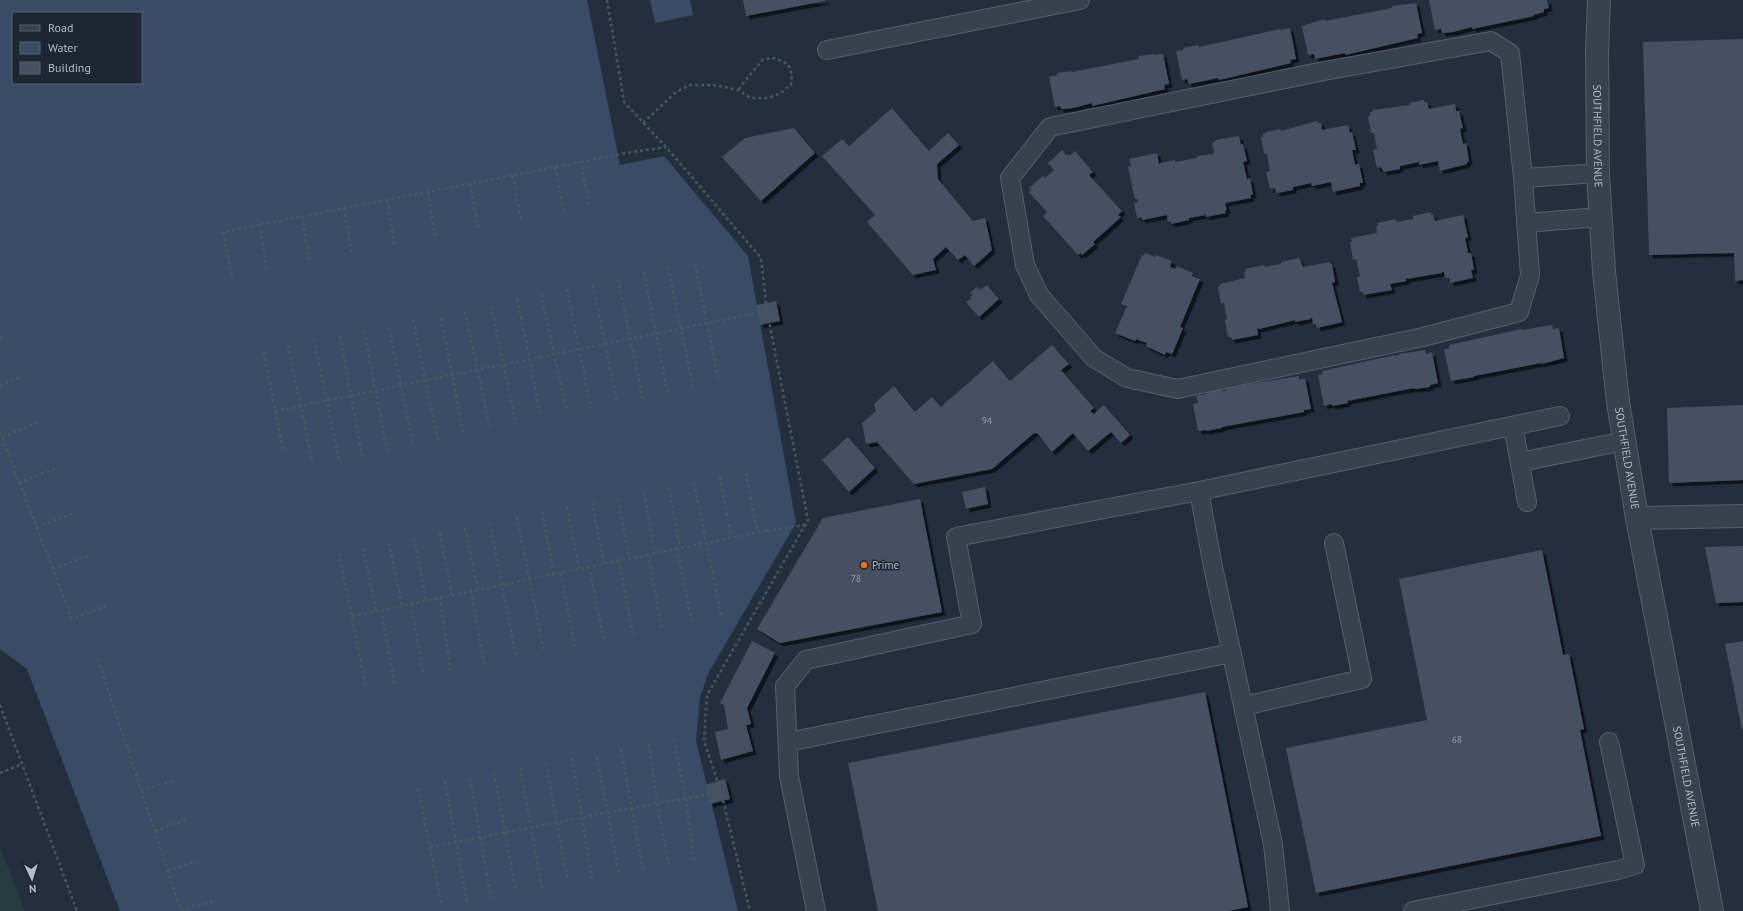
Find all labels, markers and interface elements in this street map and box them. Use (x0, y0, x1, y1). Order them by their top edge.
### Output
legend (12, 12, 142, 84)
text: Road (48, 20, 73, 35)
text: Water (48, 40, 78, 55)
text: Building (48, 60, 91, 75)
street label: SOUTHFIELD AVENUE (1590, 84, 1606, 188)
street label: SOUTHFIELD AVENUE (1612, 406, 1642, 510)
house number: 94 (982, 415, 992, 426)
place label: Prime (872, 558, 899, 572)
marker: Prime (859, 560, 869, 570)
house number: 78 (851, 573, 861, 584)
street label: SOUTHFIELD AVENUE (1670, 725, 1703, 829)
house number: 68 (1452, 734, 1462, 745)
north arrow (12, 859, 52, 899)
text: N (29, 882, 37, 896)

